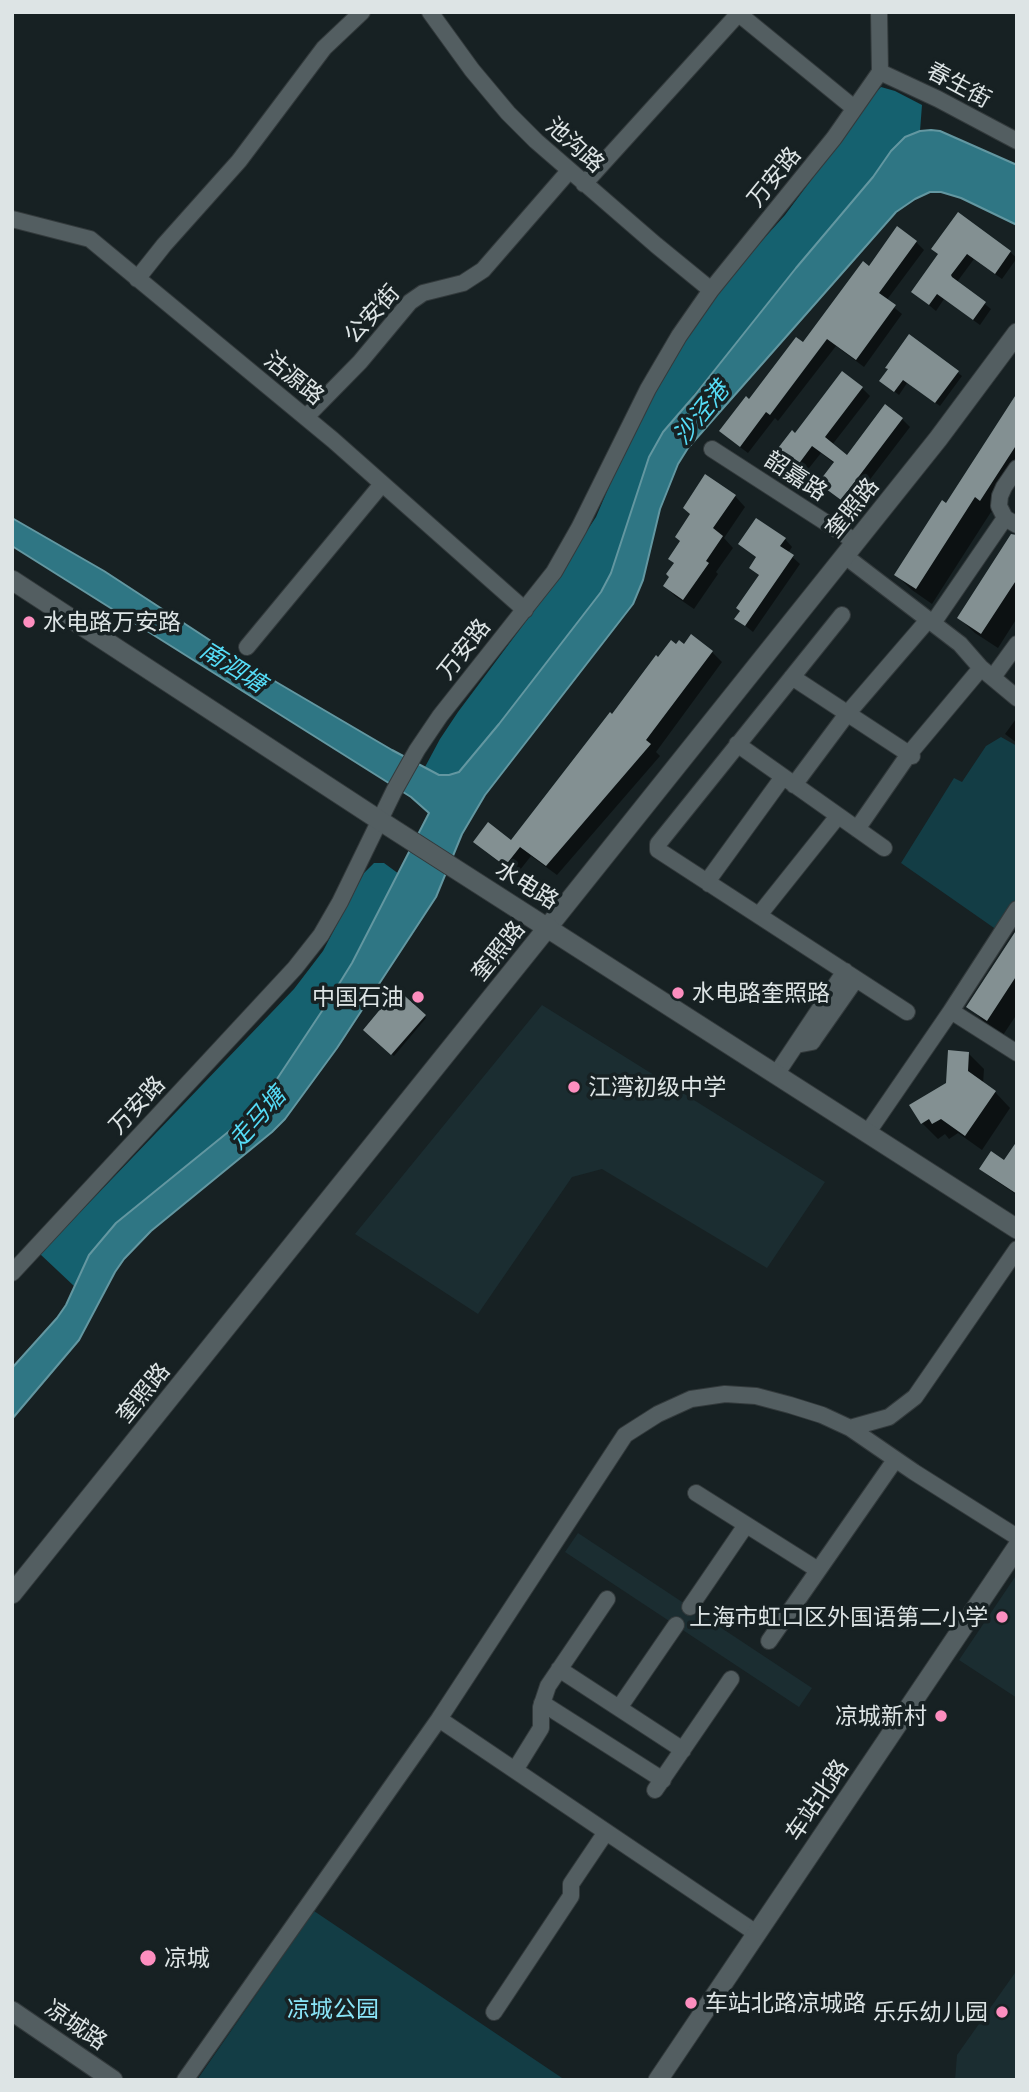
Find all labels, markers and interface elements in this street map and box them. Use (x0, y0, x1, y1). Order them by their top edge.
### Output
street label: 春生街 (922, 57, 996, 113)
street label: 池沟路 (540, 112, 610, 178)
street label: 万安路 (742, 142, 806, 212)
street label: 公安街 (339, 279, 405, 349)
street label: 沽源路 (259, 346, 329, 410)
water label: 沙泾港 (667, 376, 735, 450)
street label: 韶嘉路 (760, 446, 832, 506)
street label: 奎照路 (820, 473, 884, 543)
place label: 水电路万安路 (43, 608, 181, 636)
street label: 万安路 (432, 613, 496, 685)
marker: 水电路万安路 (21, 614, 37, 630)
water label: 南泗塘 (195, 636, 271, 698)
street label: 水电路 (490, 855, 564, 915)
street label: 奎照路 (466, 916, 530, 986)
place label: 水电路奎照路 (692, 979, 830, 1007)
place label: 中国石油 (312, 983, 404, 1011)
marker: 水电路奎照路 (670, 985, 686, 1001)
marker: 中国石油 (410, 989, 426, 1005)
street label: 万安路 (103, 1070, 171, 1140)
place label: 江湾初级中学 (588, 1073, 726, 1101)
marker: 江湾初级中学 (566, 1079, 582, 1095)
water label: 走马塘 (223, 1081, 291, 1155)
street label: 奎照路 (111, 1358, 175, 1428)
place label: 上海市虹口区外国语第二小学 (689, 1603, 988, 1631)
marker: 上海市虹口区外国语第二小学 (994, 1609, 1010, 1625)
place label: 凉城新村 (835, 1702, 927, 1730)
marker: 凉城新村 (933, 1708, 949, 1724)
street label: 车站北路 (780, 1754, 854, 1846)
place label: 凉城 (164, 1944, 210, 1972)
marker: 凉城 (138, 1948, 158, 1968)
place label: 车站北路凉城路 (705, 1989, 866, 2017)
street label: 凉城路 (40, 1994, 112, 2056)
park label: 凉城公园 (287, 1995, 379, 2023)
marker: 车站北路凉城路 (683, 1995, 699, 2011)
place label: 乐乐幼儿园 (873, 1998, 988, 2026)
marker: 乐乐幼儿园 (994, 2004, 1010, 2020)

